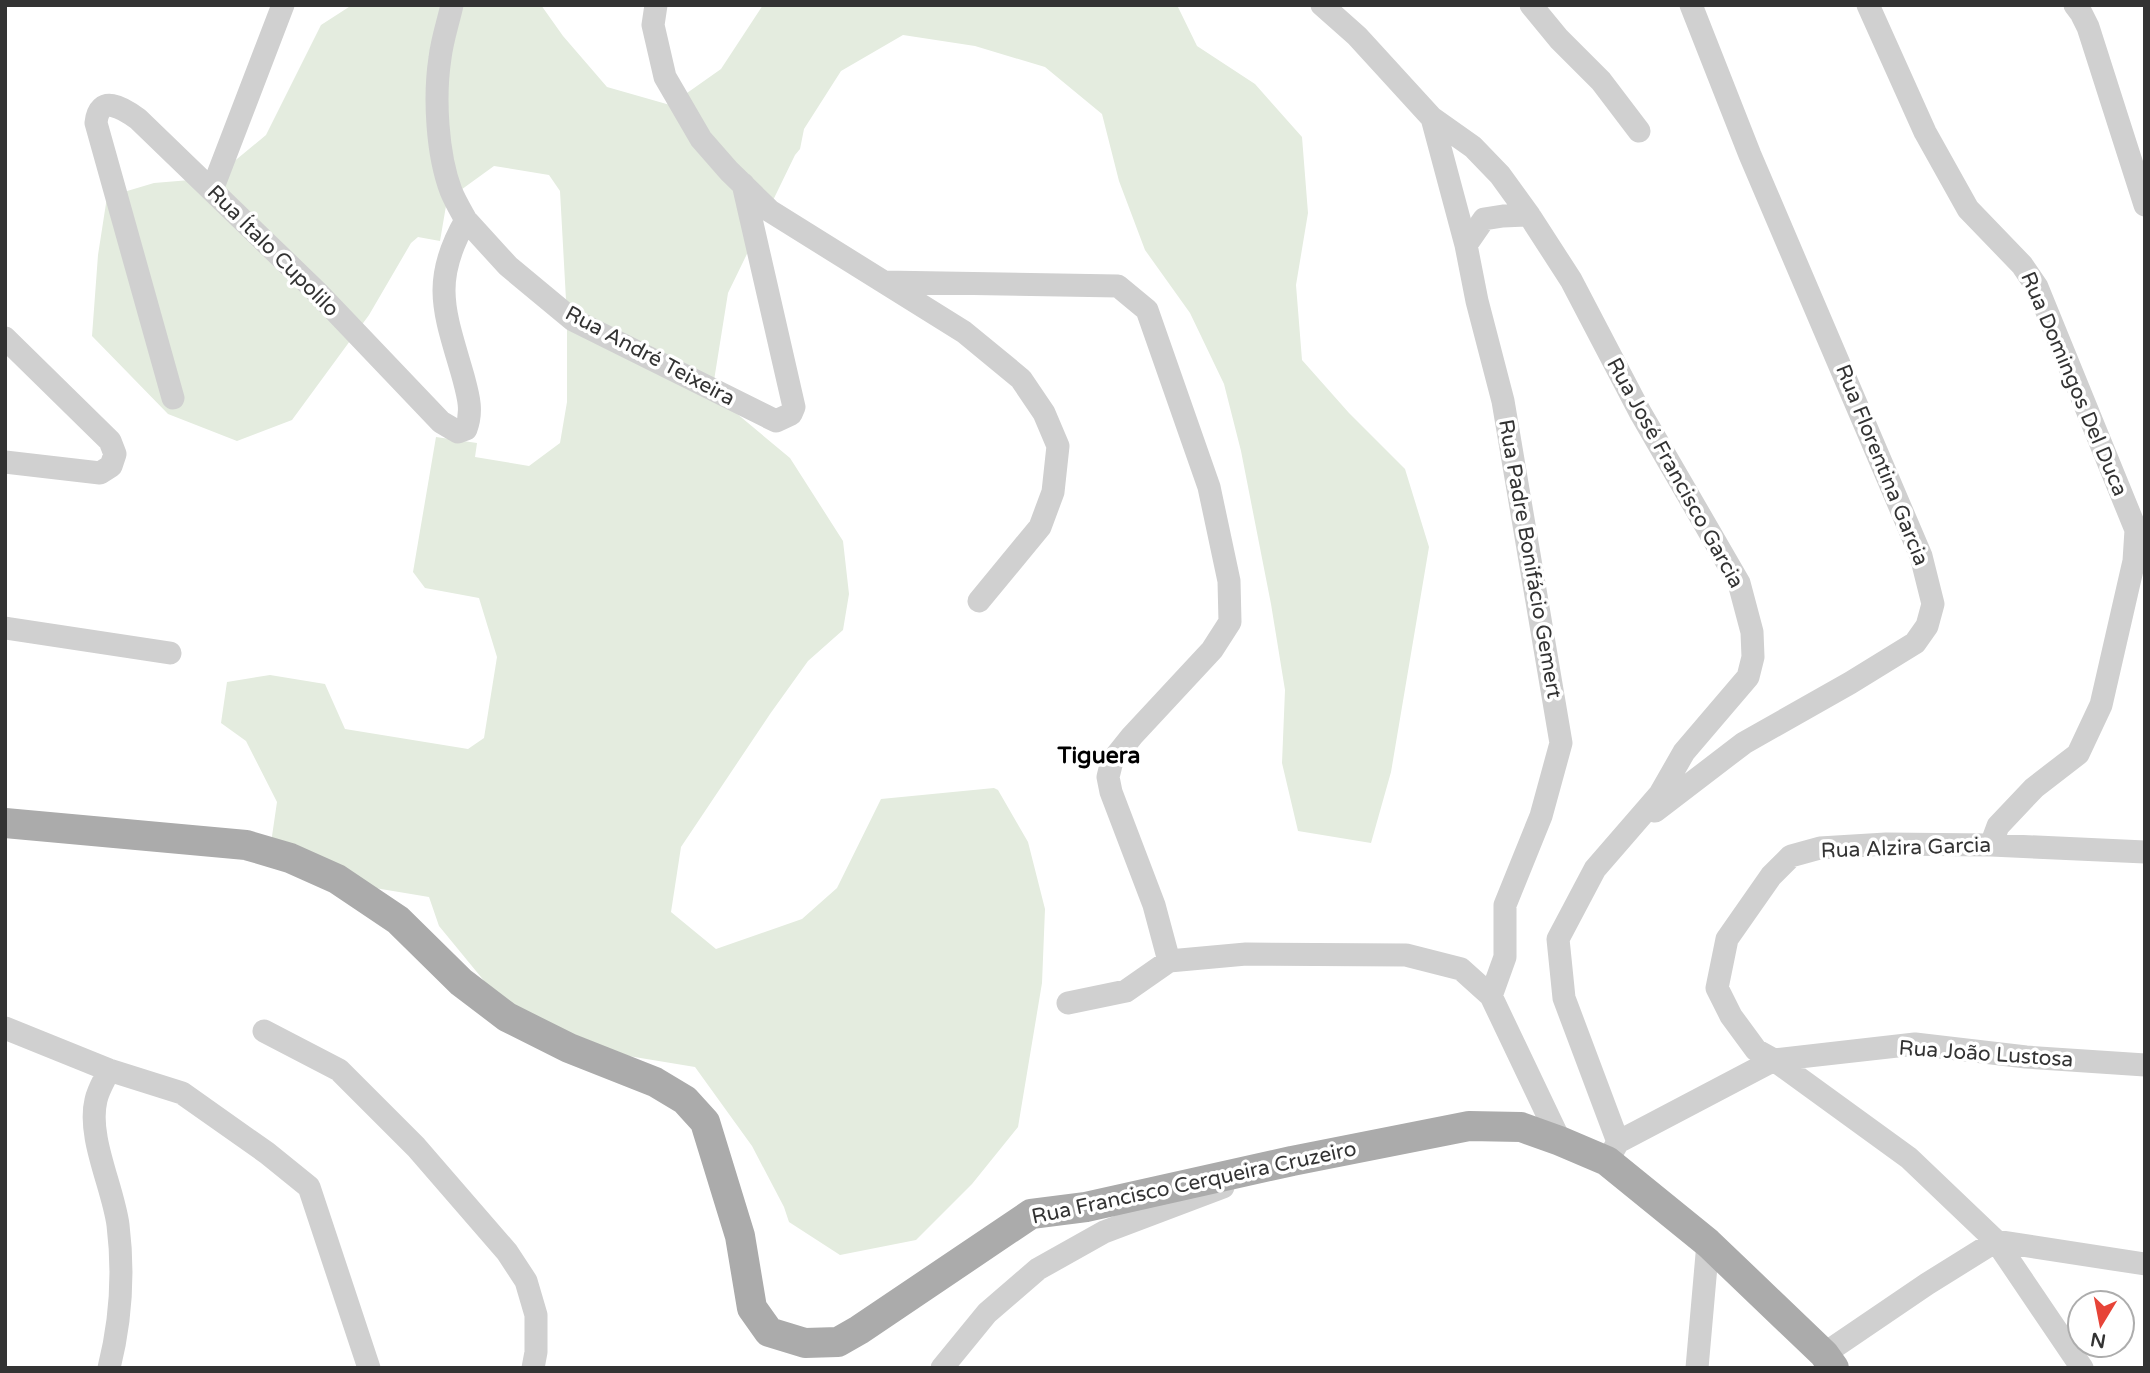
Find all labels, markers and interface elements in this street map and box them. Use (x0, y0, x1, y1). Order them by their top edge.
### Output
street label: Rua Ítalo Cupolilo (202, 180, 344, 322)
street label: Rua Domingos Del Duca (2015, 268, 2133, 500)
street label: Rua André Teixeira (561, 301, 739, 411)
street label: Rua José Francisco Garcia (1601, 354, 1749, 592)
street label: Rua Florentina Garcia (1830, 361, 1934, 569)
street label: Rua Padre Bonifácio Gemert (1493, 417, 1567, 701)
district label: Tiguera (1057, 742, 1140, 770)
street label: Rua Alzira Garcia (1820, 833, 1992, 863)
street label: Rua João Lustosa (1898, 1035, 2074, 1073)
street label: Rua Francisco Cerqueira Cruzeiro (1029, 1136, 1359, 1230)
north arrow (2066, 1289, 2136, 1359)
text: N (2089, 1328, 2108, 1352)

